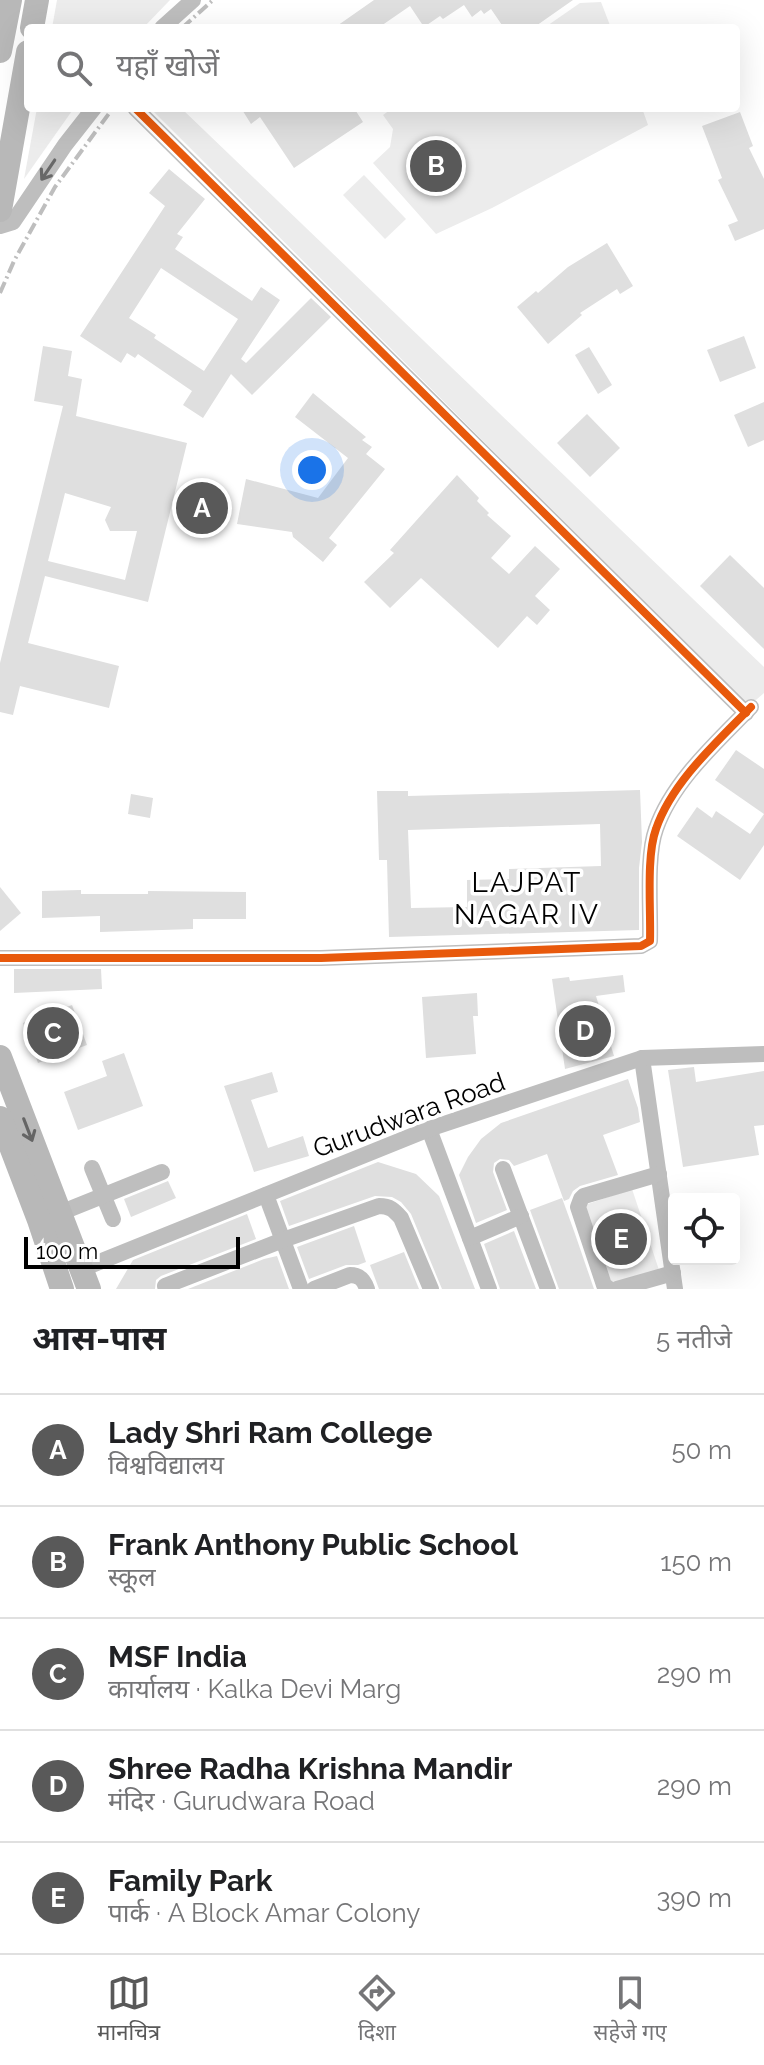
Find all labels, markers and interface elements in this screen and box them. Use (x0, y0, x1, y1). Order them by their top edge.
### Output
search box (24, 24, 740, 112)
icon: search (52, 46, 96, 90)
text: यहाँ खोजें (116, 48, 219, 83)
pin: B (410, 136, 462, 196)
one-way arrow (40, 158, 57, 180)
your location (292, 450, 332, 490)
pin: A (176, 478, 228, 538)
district label: LAJPAT NAGAR IV (454, 866, 600, 931)
pin: D (559, 1001, 611, 1061)
pin: C (27, 1003, 79, 1063)
street label: Gurudwara Road (309, 1066, 509, 1164)
one-way arrow (22, 1117, 36, 1142)
map controls (668, 1193, 740, 1265)
button: locate (668, 1193, 740, 1265)
pin: E (595, 1209, 647, 1269)
scale bar (24, 1233, 240, 1269)
text: 100 m (36, 1238, 98, 1264)
text: आस-पास (32, 1318, 166, 1358)
text: 5 नतीजे (656, 1324, 732, 1354)
text: Lady Shri Ram College (108, 1415, 433, 1450)
text: A (49, 1435, 67, 1465)
text: 50 m (671, 1435, 732, 1465)
text: विश्वविद्यालय (108, 1450, 224, 1480)
text: Frank Anthony Public School (108, 1527, 518, 1562)
text: B (49, 1547, 67, 1577)
text: 150 m (660, 1547, 732, 1577)
text: स्कूल (108, 1562, 156, 1592)
text: MSF India (108, 1639, 247, 1674)
text: C (49, 1659, 67, 1689)
text: 290 m (657, 1659, 732, 1689)
text: कार्यालय · Kalka Devi Marg (108, 1674, 401, 1704)
text: Shree Radha Krishna Mandir (108, 1751, 512, 1786)
text: D (49, 1771, 67, 1801)
text: 290 m (657, 1771, 732, 1801)
text: मंदिर · Gurudwara Road (108, 1786, 375, 1816)
text: Family Park (108, 1863, 272, 1898)
text: E (50, 1883, 66, 1913)
text: 390 m (656, 1883, 732, 1913)
text: पार्क · A Block Amar Colony (108, 1898, 420, 1928)
tab: मानचित्र (97, 1971, 160, 2049)
tab: दिशा (355, 1971, 399, 2049)
tab: सहेजे गए (594, 1971, 667, 2049)

